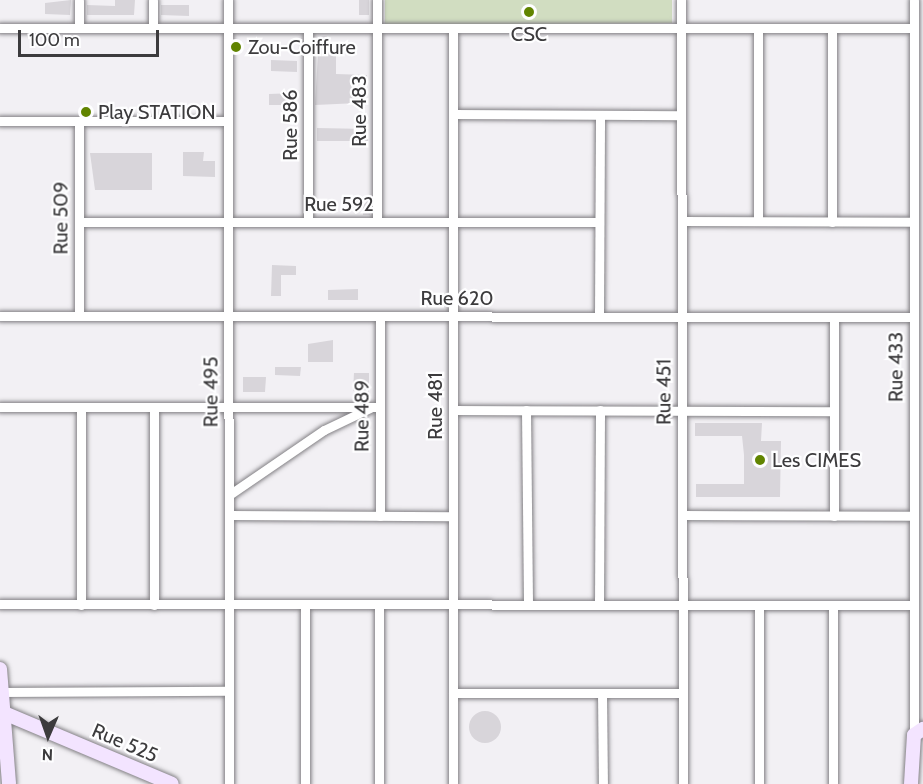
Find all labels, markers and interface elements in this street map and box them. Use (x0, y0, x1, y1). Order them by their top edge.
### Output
marker: CSC (522, 5, 536, 19)
scale bar (21, 18, 162, 56)
place label: CSC (511, 22, 547, 46)
text: 100 m (29, 29, 80, 51)
place label: Zou-Coiffure (248, 35, 356, 59)
marker: Zou-Coiffure (229, 40, 243, 54)
street label: Rue 483 (347, 75, 371, 147)
street label: Rue 586 (278, 89, 302, 161)
place label: Play STATION (98, 100, 216, 124)
marker: Play STATION (79, 105, 93, 119)
street label: Rue 509 (49, 181, 73, 255)
street label: Rue 592 (304, 192, 374, 216)
street label: Rue 620 (421, 286, 493, 310)
street label: Rue 433 (884, 332, 908, 402)
street label: Rue 495 (199, 357, 223, 427)
street label: Rue 451 (652, 359, 676, 425)
street label: Rue 481 (423, 372, 447, 440)
street label: Rue 489 (350, 380, 374, 452)
place label: Les CIMES (772, 448, 861, 472)
marker: Les CIMES (753, 453, 767, 467)
north arrow (18, 706, 78, 766)
street label: Rue 525 (88, 718, 162, 768)
text: N (41, 745, 53, 764)

